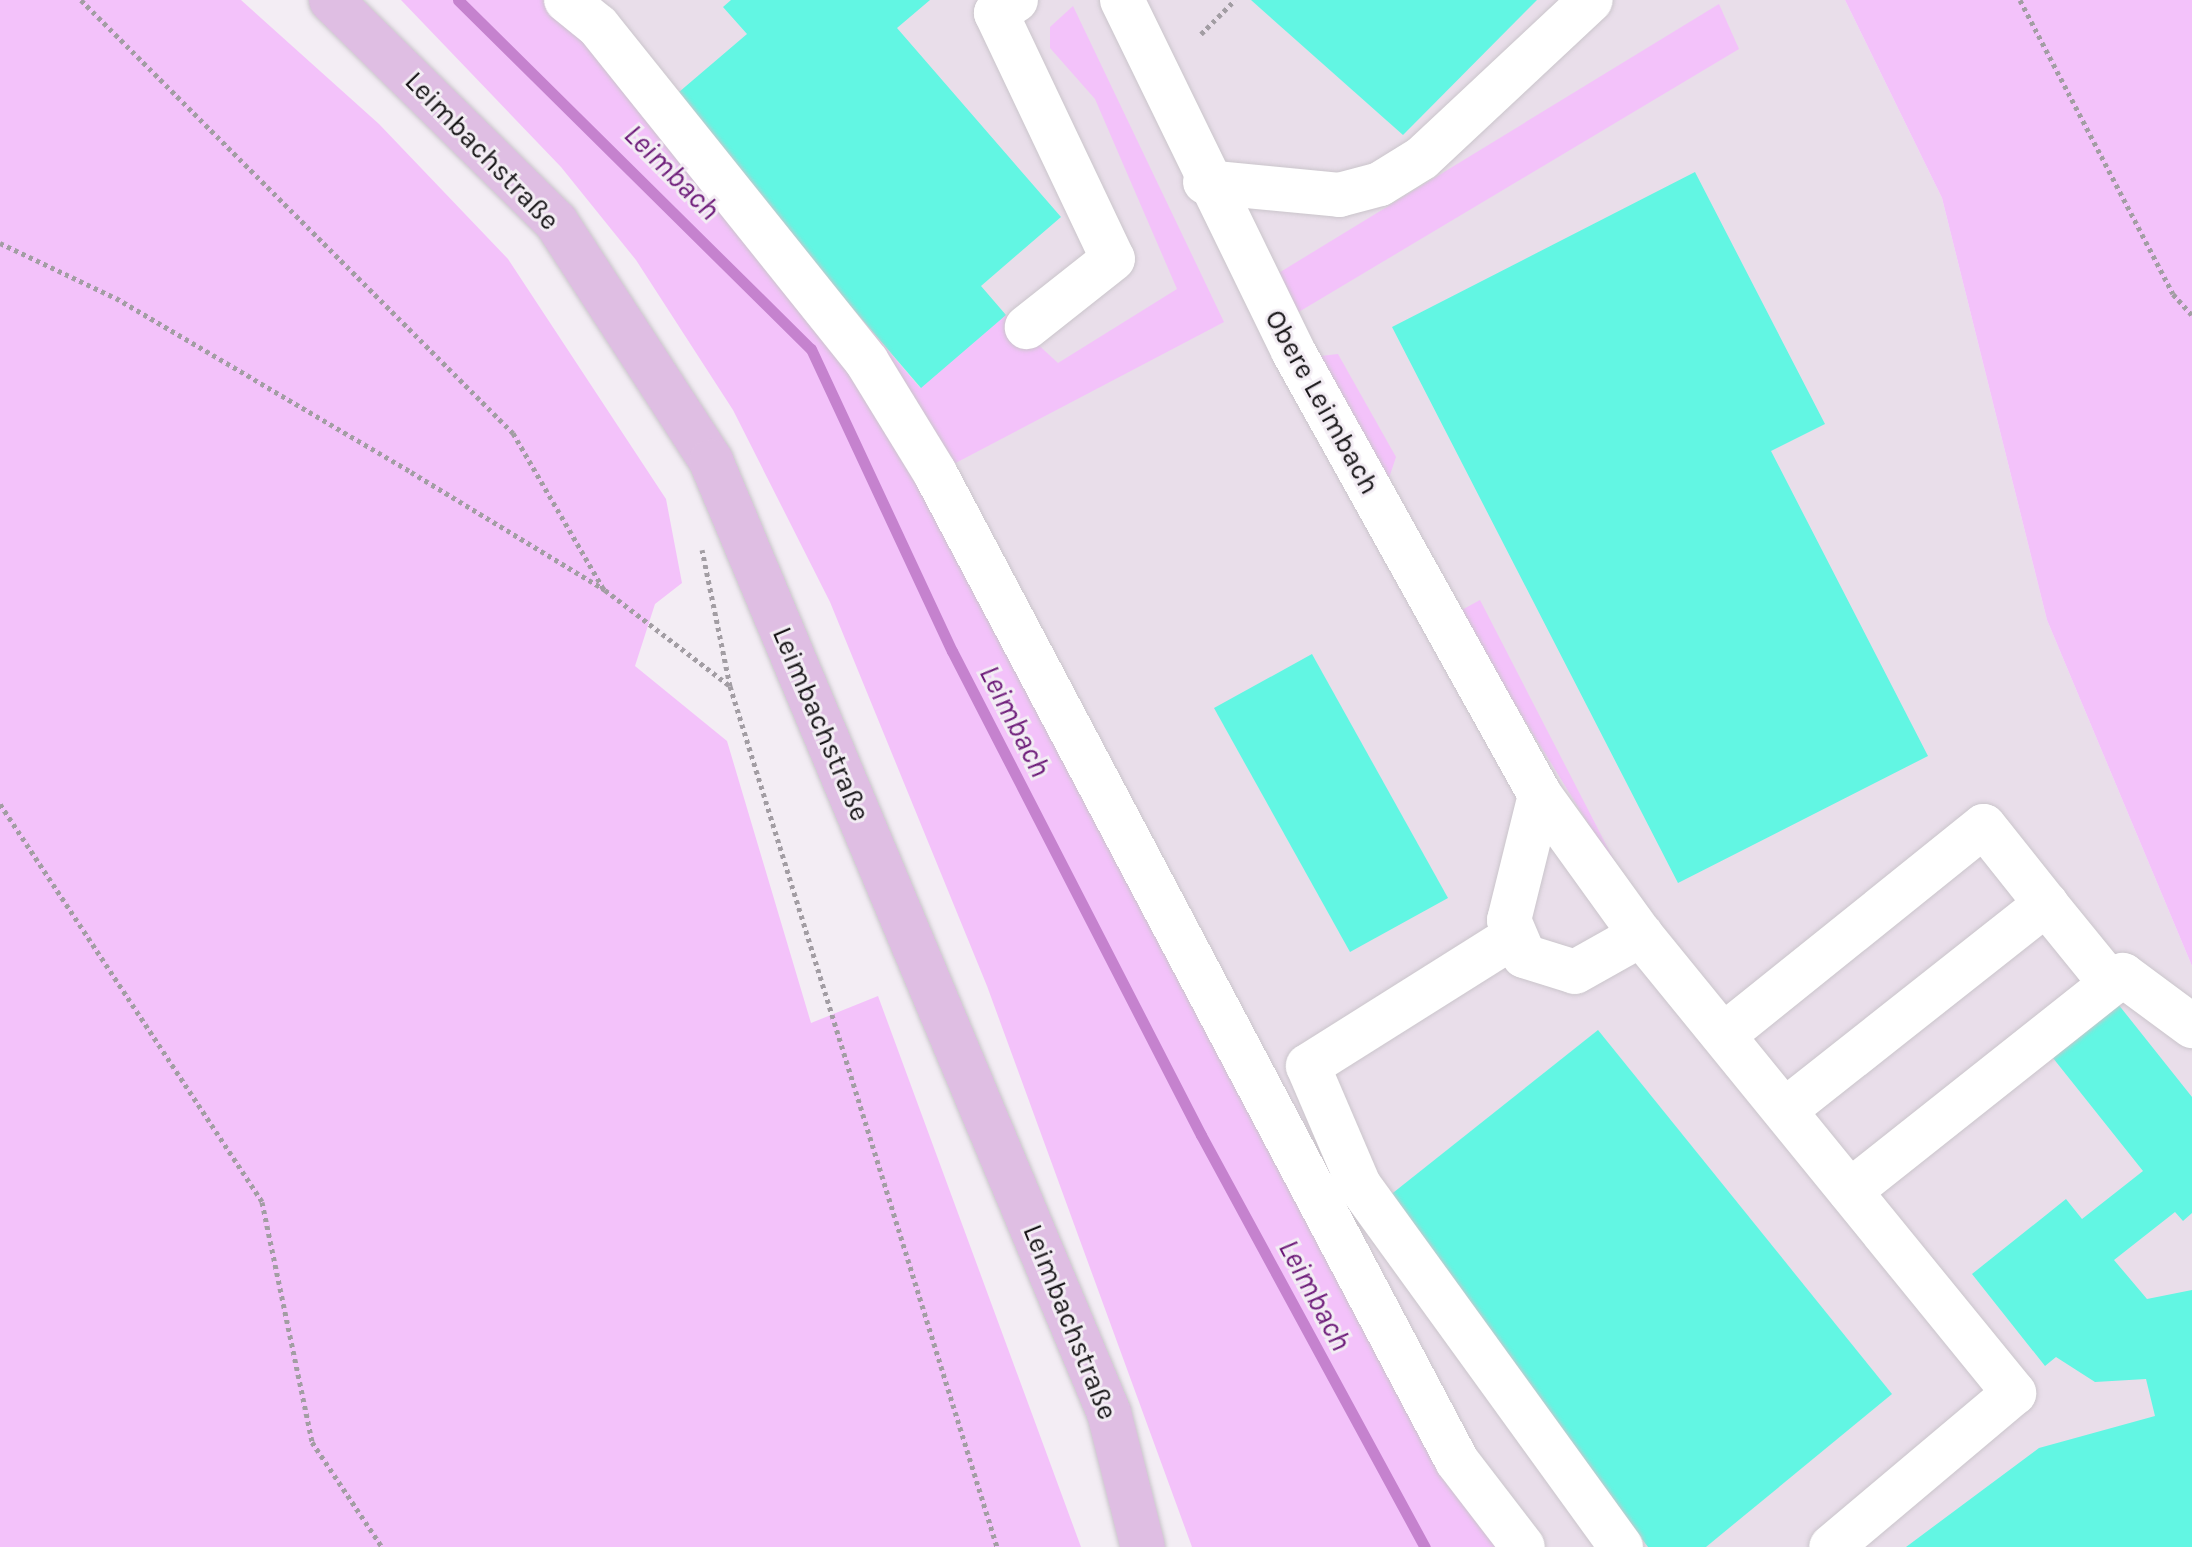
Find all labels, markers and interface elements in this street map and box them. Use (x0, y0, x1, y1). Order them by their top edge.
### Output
street label: Leimbachstraße (398, 65, 566, 237)
water label: Leimbach (617, 117, 727, 227)
street label: Obere Leimbach (1257, 304, 1387, 500)
street label: Leimbachstraße (765, 622, 877, 826)
water label: Leimbach (972, 659, 1058, 783)
street label: Leimbachstraße (1016, 1219, 1124, 1425)
water label: Leimbach (1271, 1233, 1359, 1357)

